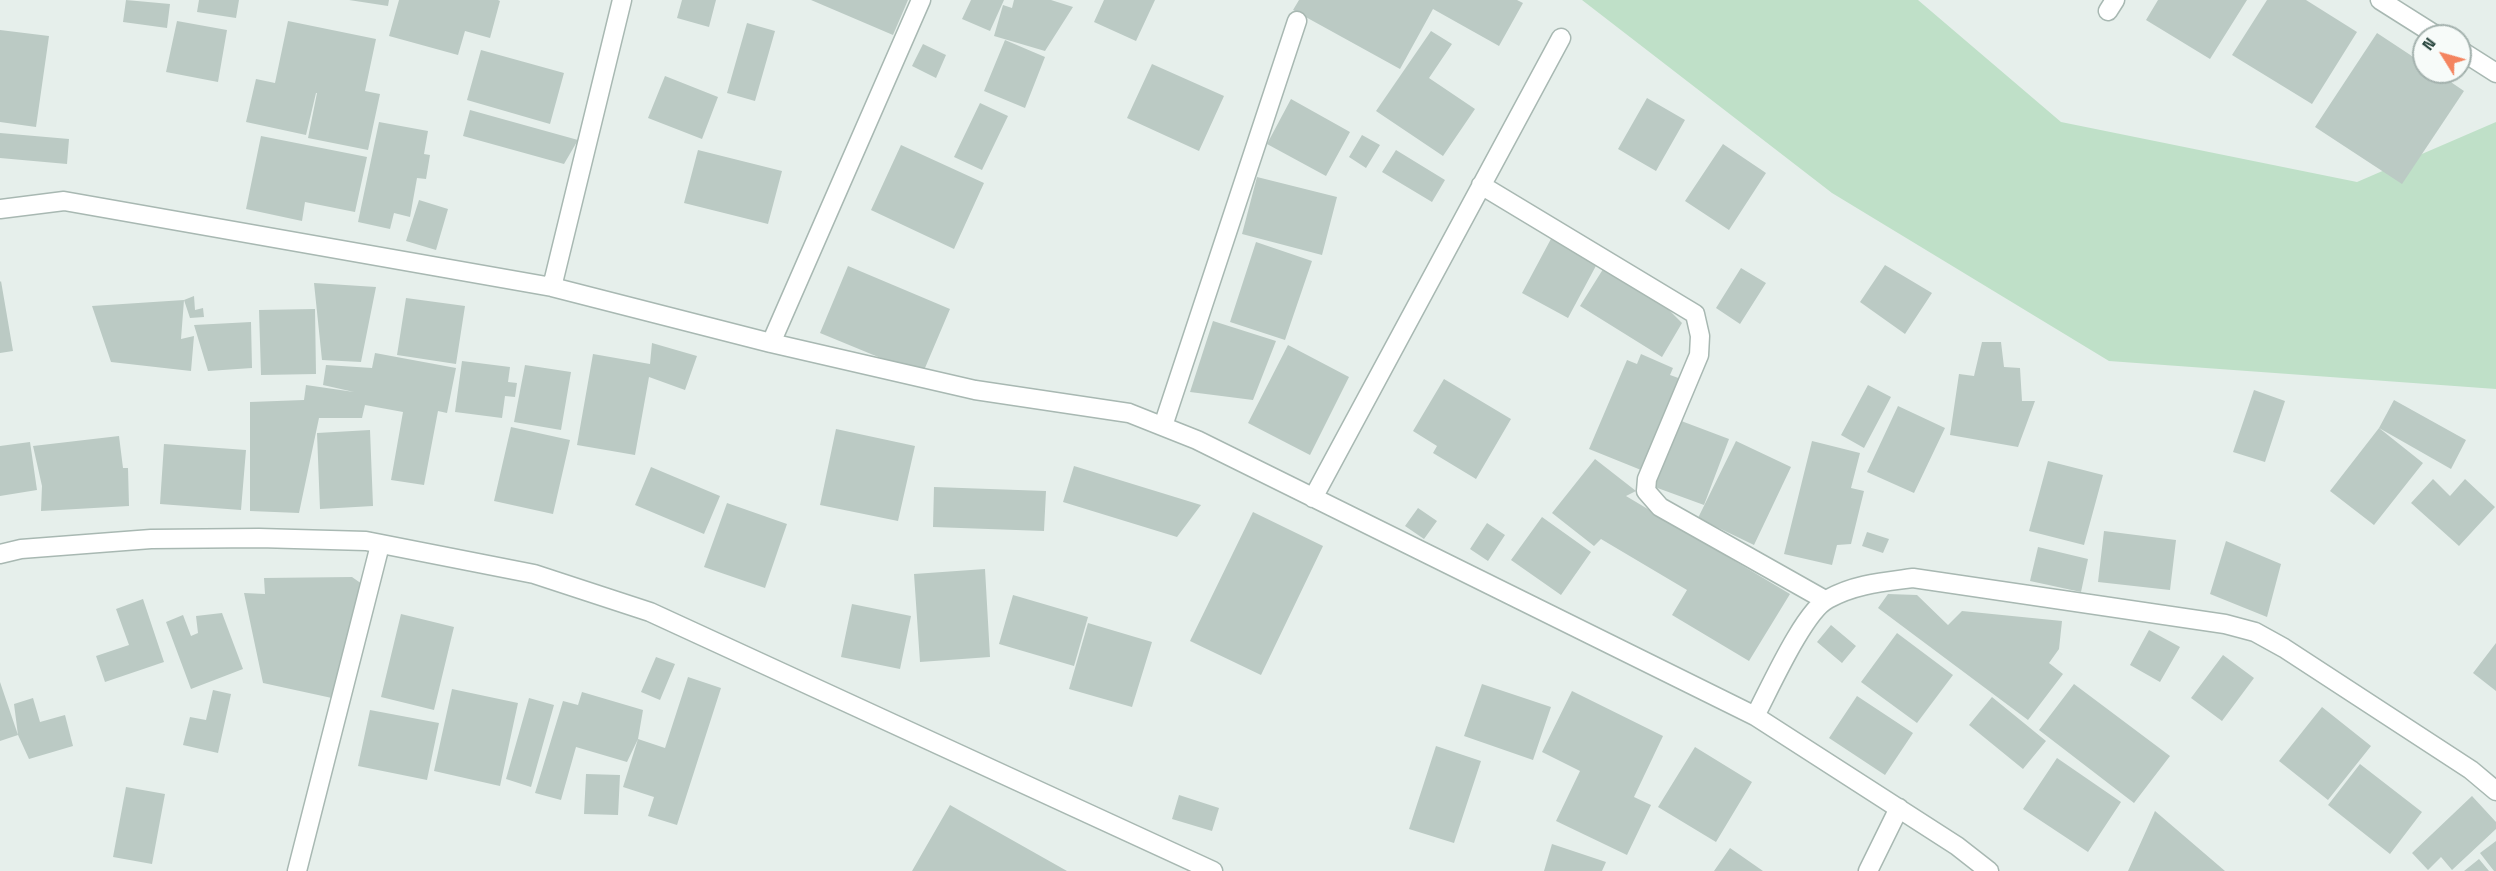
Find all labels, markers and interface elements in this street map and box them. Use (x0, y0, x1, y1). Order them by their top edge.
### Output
north arrow (2412, 24, 2472, 84)
text: N (2417, 33, 2440, 55)

